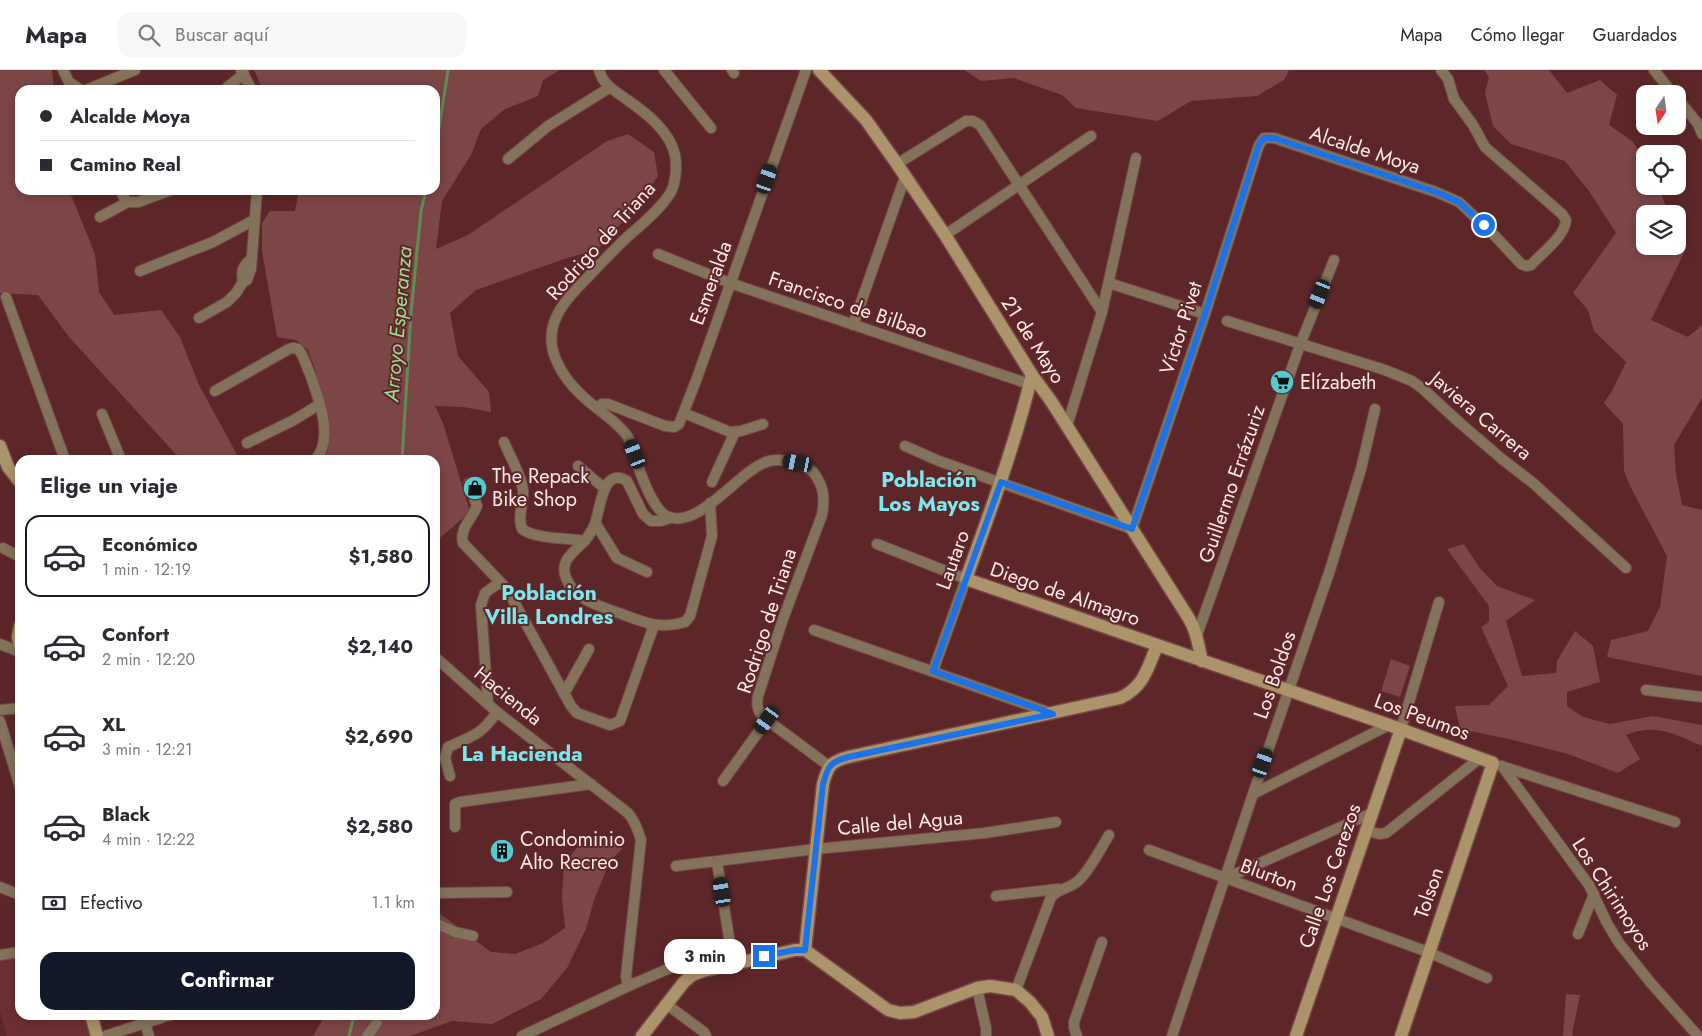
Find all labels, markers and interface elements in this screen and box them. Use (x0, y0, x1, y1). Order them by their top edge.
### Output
search box (117, 12, 467, 57)
text: Mapa (25, 17, 87, 52)
icon: search (135, 21, 163, 49)
text: Buscar aquí (175, 21, 269, 48)
text: Mapa (1400, 22, 1442, 48)
text: Cómo llegar (1470, 22, 1565, 48)
text: Guardados (1593, 22, 1677, 48)
north arrow (1636, 85, 1686, 135)
map controls (1636, 85, 1686, 255)
text: Alcalde Moya (70, 103, 190, 130)
street label: Alcalde Moya (1306, 119, 1424, 181)
button: locate (1636, 145, 1686, 195)
text: Camino Real (70, 151, 181, 178)
car (755, 162, 778, 196)
street label: Rodrigo de Triana (540, 175, 662, 307)
button: layers (1636, 205, 1686, 255)
route start (1473, 214, 1495, 236)
street label: Esmeralda (682, 237, 740, 329)
water label: Arroyo Esperanza (376, 245, 420, 404)
street label: Francisco de Bilbao (765, 264, 931, 346)
car (1307, 277, 1332, 311)
street label: Víctor Pivet (1152, 278, 1210, 378)
street label: 21 de Mayo (994, 290, 1072, 390)
street label: Javiera Carrera (1422, 363, 1538, 467)
place label: Elízabeth (1300, 368, 1377, 397)
supermarket icon: Elízabeth (1269, 369, 1295, 395)
street label: Guillermo Errázuriz (1191, 401, 1273, 567)
car (622, 437, 647, 471)
car (781, 453, 814, 473)
place label: The Repack Bike Shop (492, 462, 589, 514)
district label: Población Los Mayos (878, 465, 980, 519)
text: Elige un viaje (40, 469, 178, 501)
shop icon: The Repack Bike Shop (462, 475, 488, 501)
street label: Lautaro (929, 526, 977, 594)
text: Económico (102, 531, 198, 558)
icon: car (42, 534, 87, 579)
text: $1,580 (349, 543, 413, 570)
street label: Rodrigo de Triana (730, 545, 804, 697)
street label: Diego de Almagro (986, 555, 1144, 633)
text: 1 min · 12:19 (102, 558, 191, 581)
district label: Población Villa Londres (484, 578, 614, 632)
text: Confort (102, 621, 169, 648)
icon: car (42, 624, 87, 669)
street label: Los Boldos (1246, 627, 1304, 723)
text: $2,140 (347, 633, 413, 660)
text: 2 min · 12:20 (102, 648, 195, 671)
street label: Hacienda (468, 659, 548, 733)
street label: Los Peumos (1370, 686, 1474, 748)
car (752, 703, 781, 737)
text: XL (102, 711, 125, 738)
icon: car (42, 714, 87, 759)
text: $2,690 (345, 723, 413, 750)
text: 3 min · 12:21 (102, 738, 192, 761)
district label: La Hacienda (461, 739, 583, 769)
car (1251, 746, 1274, 780)
street label: Calle Los Cerezos (1292, 800, 1368, 952)
text: Black (102, 801, 150, 828)
street label: Calle del Agua (836, 803, 964, 843)
icon: car (42, 804, 87, 849)
text: $2,580 (346, 813, 413, 840)
place label: Condominio Alto Recreo (520, 825, 625, 877)
text: 4 min · 12:22 (102, 828, 195, 851)
street label: Los Chirimoyos (1565, 832, 1659, 956)
building icon: Condominio Alto Recreo (489, 838, 515, 864)
street label: Blurton (1236, 851, 1302, 899)
street label: Tolson (1407, 864, 1451, 922)
car (712, 876, 731, 908)
icon: cash (40, 889, 68, 917)
text: Efectivo (80, 889, 143, 916)
text: 1.1 km (371, 891, 415, 914)
callout: 3 min (664, 938, 746, 974)
text: 3 min (684, 945, 726, 968)
route end (753, 945, 775, 967)
button: Confirmar (40, 952, 415, 1010)

